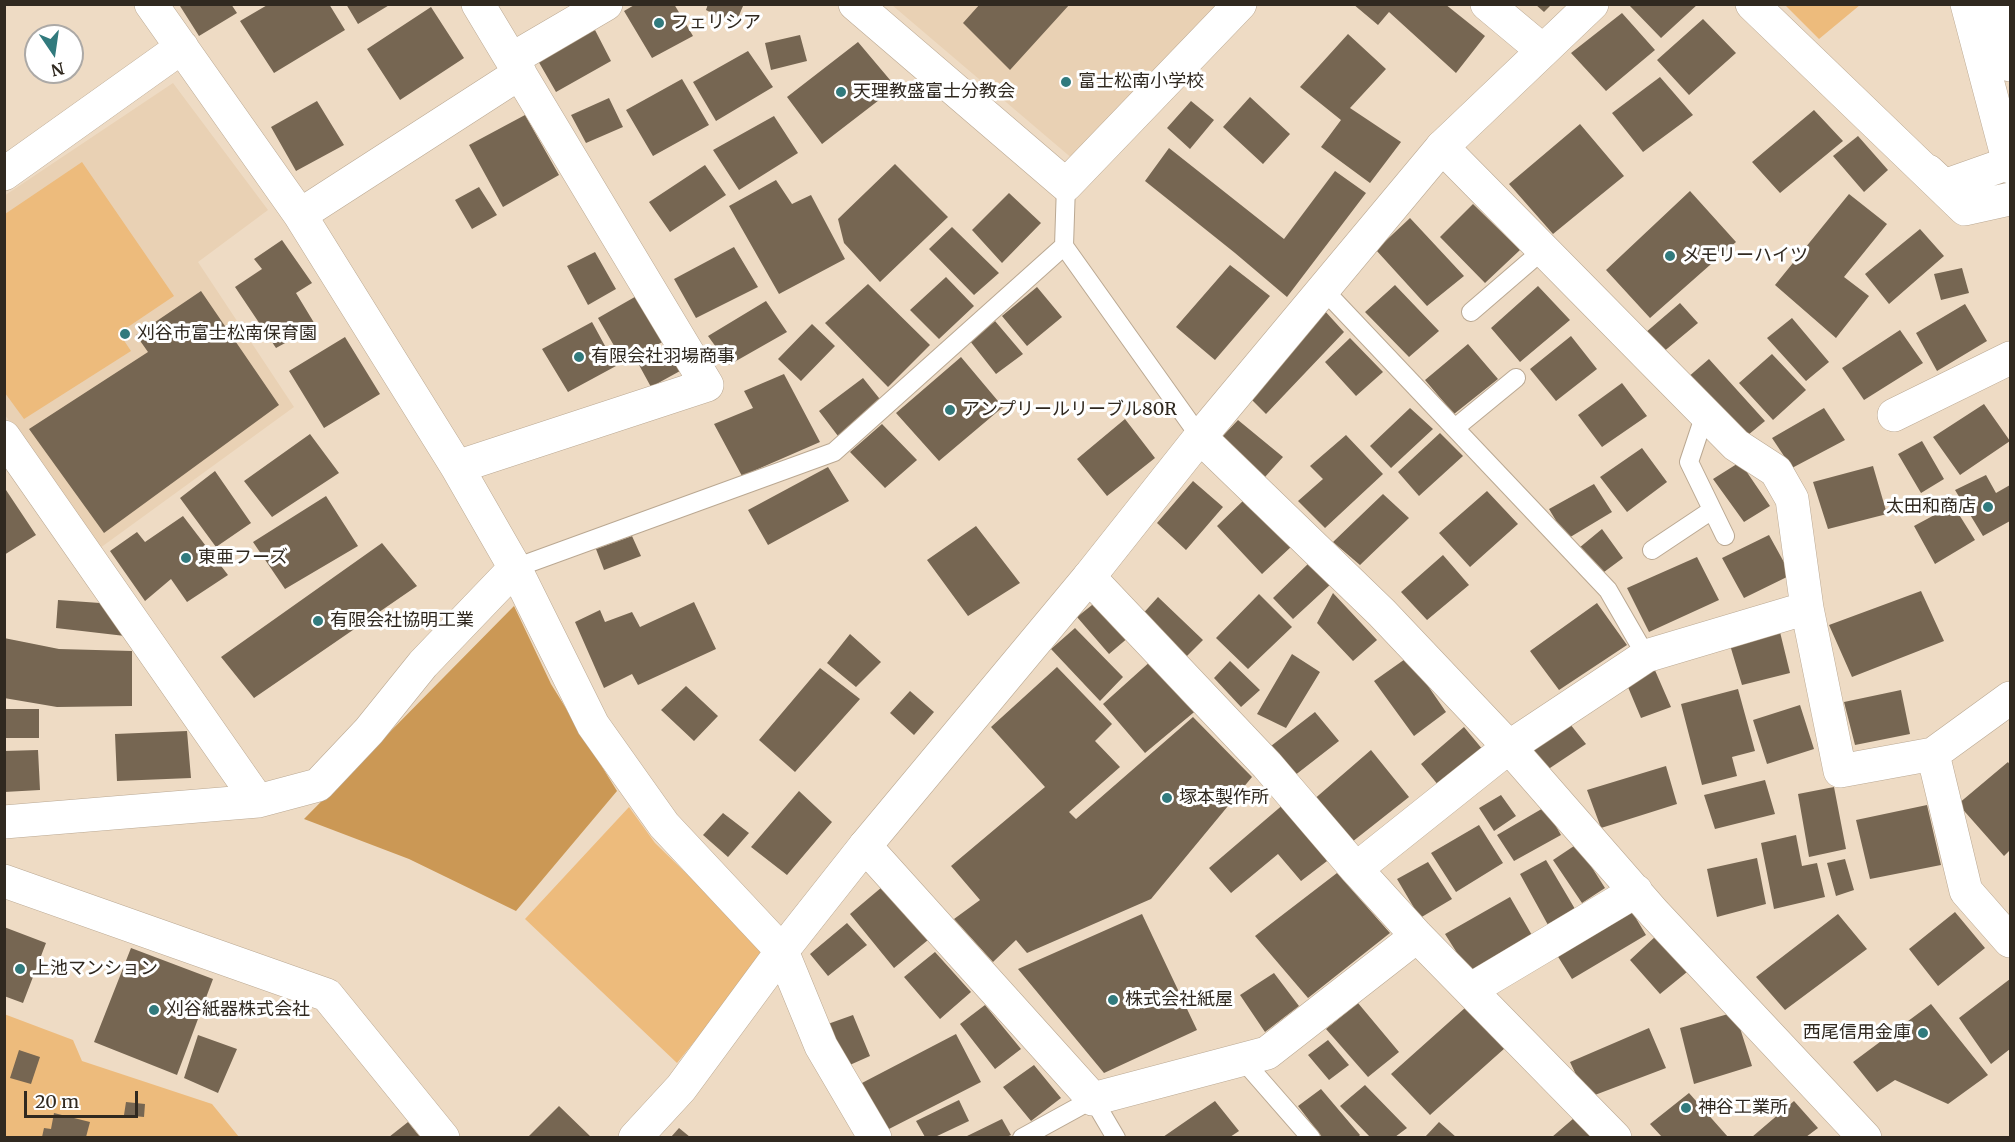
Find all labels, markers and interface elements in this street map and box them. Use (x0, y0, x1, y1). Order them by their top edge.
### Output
place label: フェリシア (671, 12, 761, 34)
marker: フェリシア (652, 16, 666, 30)
north arrow (24, 24, 84, 84)
text: N (49, 58, 66, 81)
place label: 富士松南小学校 (1078, 71, 1204, 93)
marker: 富士松南小学校 (1059, 75, 1073, 89)
place label: 天理教盛富士分教会 (853, 81, 1015, 103)
marker: 天理教盛富士分教会 (834, 85, 848, 99)
place label: メモリーハイツ (1682, 245, 1808, 267)
marker: メモリーハイツ (1663, 249, 1677, 263)
place label: 刈谷市富士松南保育園 (137, 323, 317, 345)
marker: 刈谷市富士松南保育園 (118, 327, 132, 341)
place label: 有限会社羽場商事 (591, 346, 735, 368)
marker: 有限会社羽場商事 (572, 350, 586, 364)
place label: アンプリールリーブル80R (962, 399, 1177, 421)
marker: アンプリールリーブル80R (943, 403, 957, 417)
place label: 太田和商店 (1886, 496, 1976, 518)
marker: 太田和商店 (1981, 500, 1995, 514)
place label: 東亜フーズ (198, 547, 288, 569)
marker: 東亜フーズ (179, 551, 193, 565)
place label: 有限会社協明工業 (330, 610, 474, 632)
marker: 有限会社協明工業 (311, 614, 325, 628)
place label: 塚本製作所 (1179, 787, 1269, 809)
marker: 塚本製作所 (1160, 791, 1174, 805)
place label: 上池マンション (32, 958, 158, 980)
marker: 上池マンション (13, 962, 27, 976)
place label: 株式会社紙屋 (1125, 989, 1233, 1011)
marker: 株式会社紙屋 (1106, 993, 1120, 1007)
place label: 刈谷紙器株式会社 (166, 999, 310, 1021)
marker: 刈谷紙器株式会社 (147, 1003, 161, 1017)
place label: 西尾信用金庫 (1803, 1022, 1911, 1044)
marker: 西尾信用金庫 (1916, 1026, 1930, 1040)
scale bar (27, 1079, 141, 1117)
text: 20 m (35, 1090, 79, 1113)
place label: 神谷工業所 (1698, 1097, 1788, 1119)
marker: 神谷工業所 (1679, 1101, 1693, 1115)

